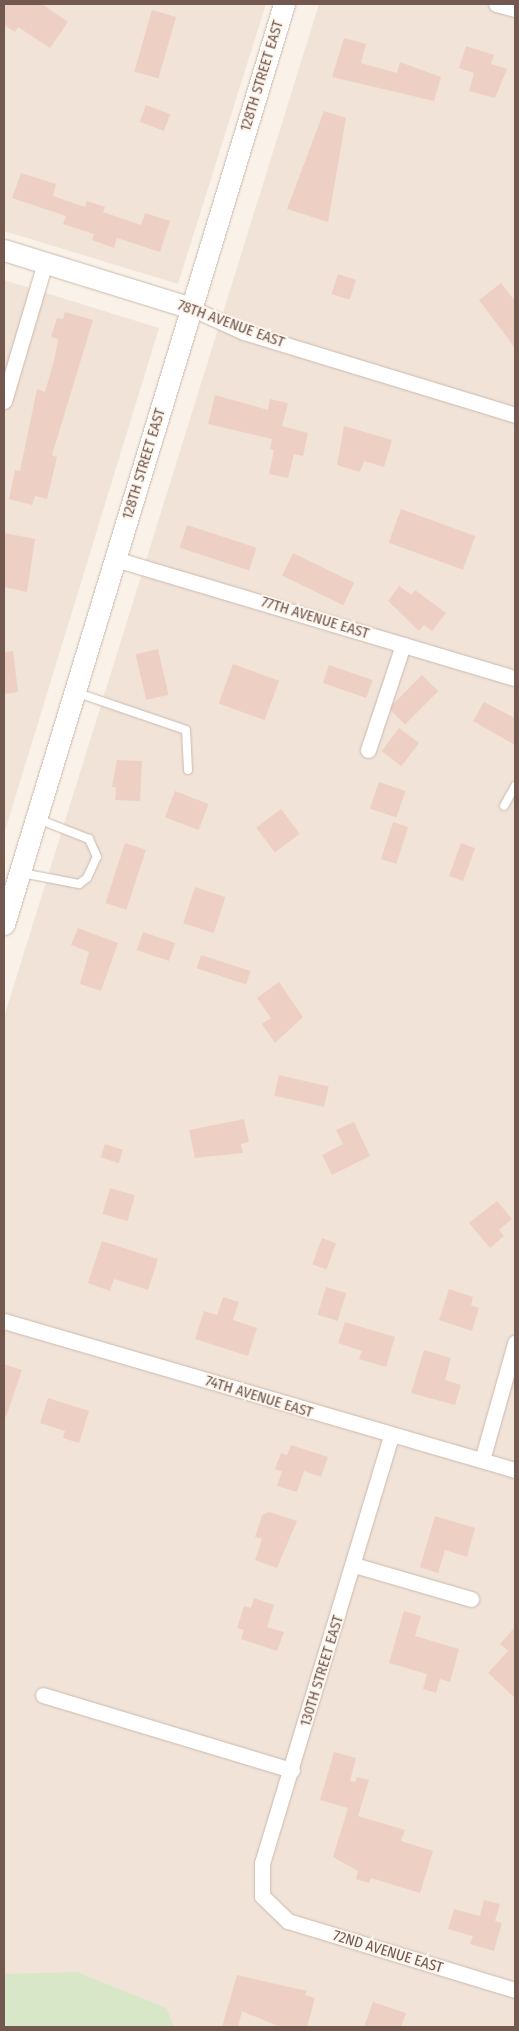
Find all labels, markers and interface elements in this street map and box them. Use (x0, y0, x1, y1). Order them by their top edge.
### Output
street label: 128TH STREET EAST (237, 18, 287, 134)
street label: 78TH AVENUE EAST (175, 296, 287, 352)
street label: 128TH STREET EAST (119, 406, 169, 522)
street label: 77TH AVENUE EAST (259, 593, 371, 643)
street label: 74TH AVENUE EAST (203, 1372, 315, 1422)
street label: 130TH STREET EAST (297, 1613, 347, 1729)
street label: 72ND AVENUE EAST (331, 1927, 445, 1977)

